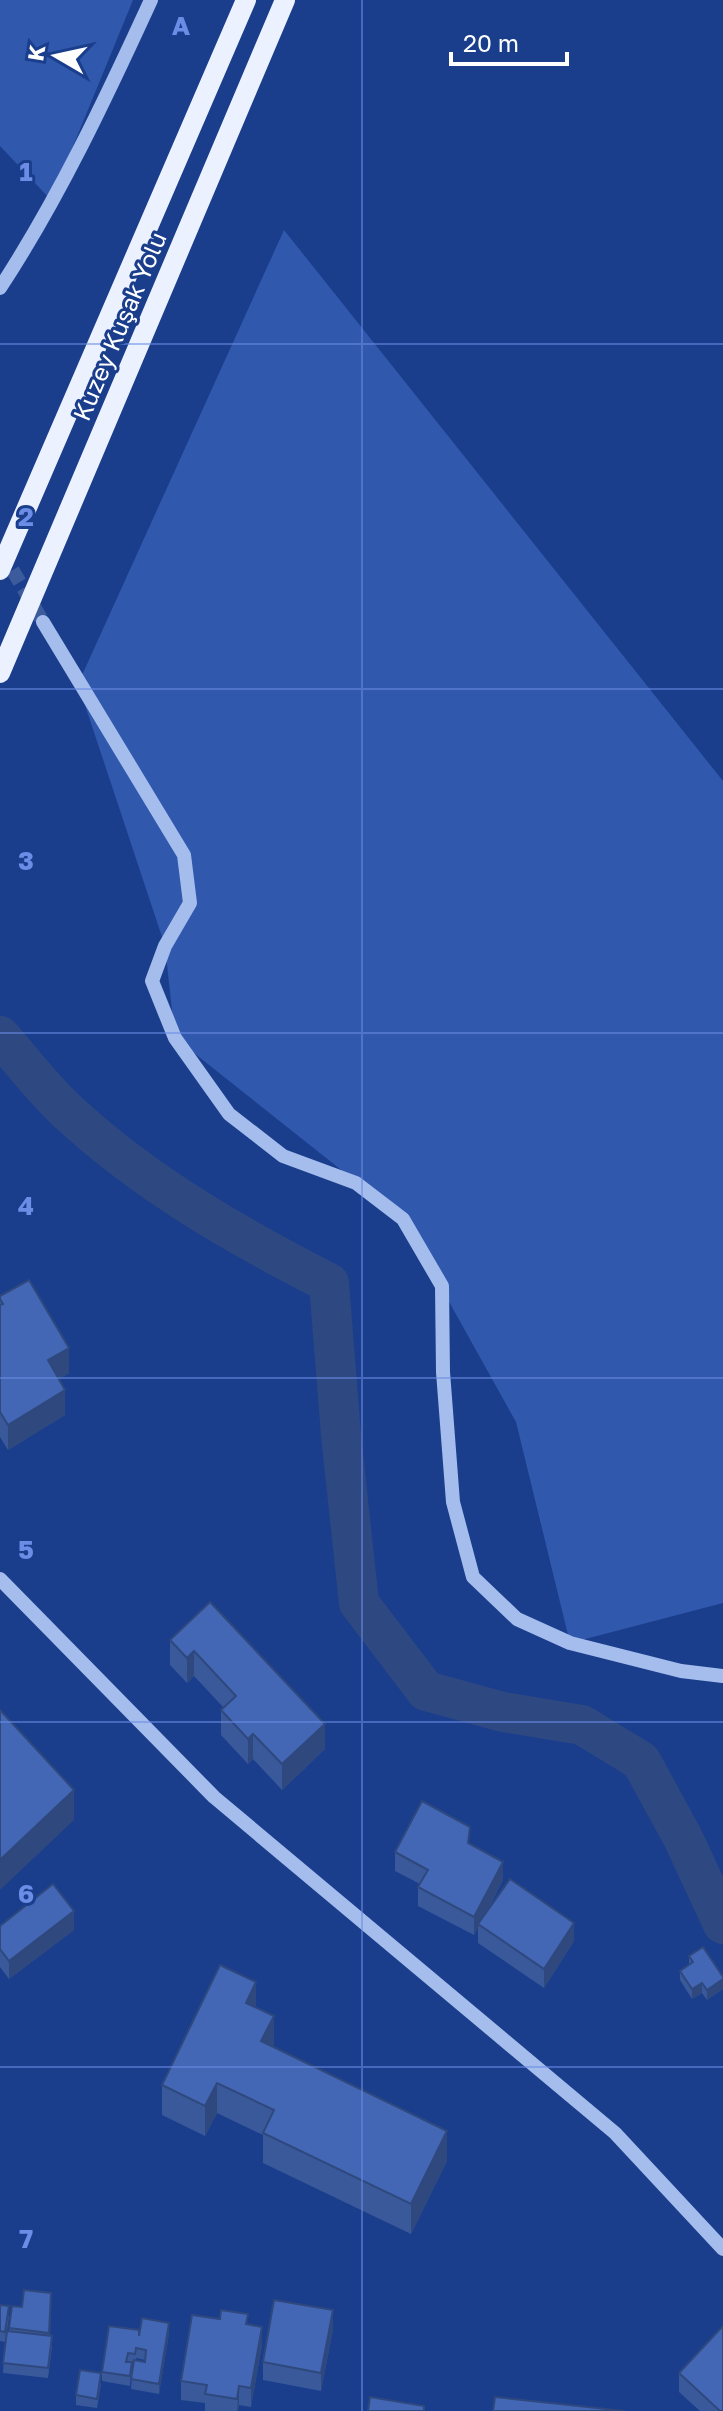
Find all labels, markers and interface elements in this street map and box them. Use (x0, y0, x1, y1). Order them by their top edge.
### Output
text: A (172, 10, 191, 41)
north arrow (16, 16, 96, 96)
scale bar (451, 16, 567, 66)
text: 20 m (463, 28, 519, 57)
text: K (21, 43, 50, 63)
text: 1 (19, 156, 33, 187)
street label: Kuzey Kuşak Yolu (66, 227, 172, 425)
text: 2 (18, 501, 34, 532)
text: 3 (18, 845, 34, 876)
text: 4 (18, 1190, 34, 1221)
text: 5 (18, 1534, 34, 1565)
text: 6 (18, 1878, 34, 1909)
text: 7 (19, 2223, 33, 2254)

